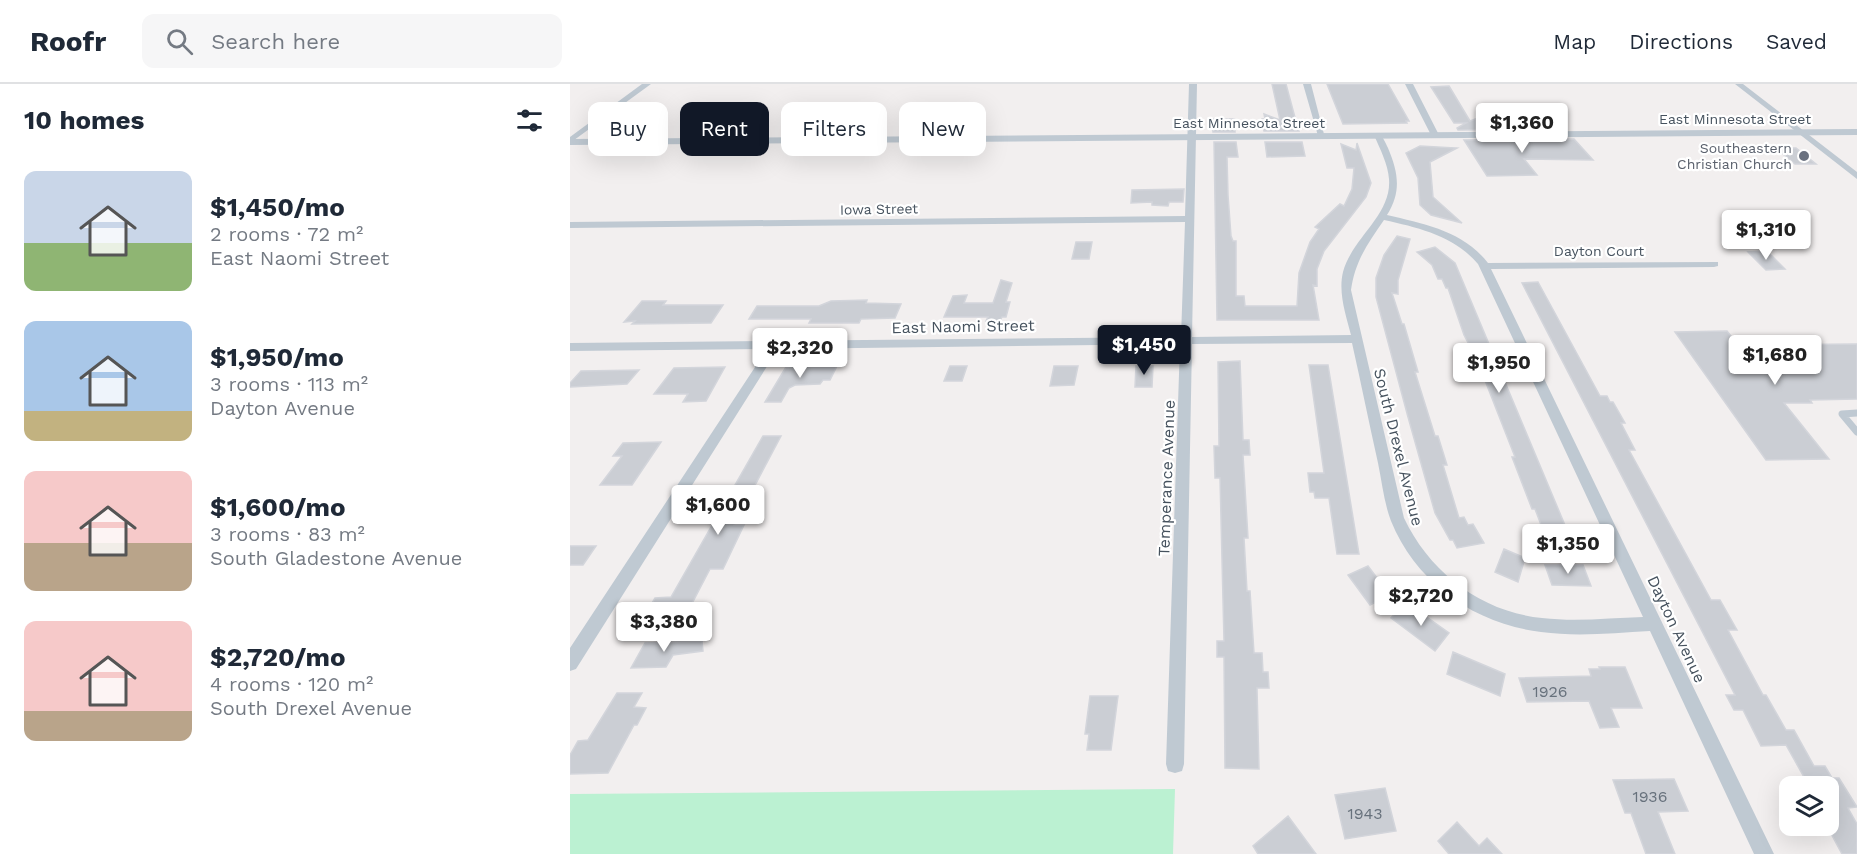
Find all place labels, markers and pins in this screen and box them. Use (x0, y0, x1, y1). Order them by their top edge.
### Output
pin: $1,360 (1473, 103, 1571, 154)
place label: Southeastern Christian Church (1677, 140, 1792, 172)
marker: Southeastern Christian Church (1797, 149, 1811, 163)
pin: $1,310 (1717, 210, 1815, 261)
pin: $1,450 (1095, 325, 1193, 376)
pin: $2,320 (751, 328, 849, 379)
pin: $1,680 (1726, 335, 1824, 386)
pin: $1,950 (1450, 343, 1548, 394)
pin: $1,600 (669, 485, 767, 536)
pin: $1,350 (1519, 524, 1617, 575)
pin: $2,720 (1372, 576, 1470, 627)
pin: $3,380 (615, 602, 713, 653)

